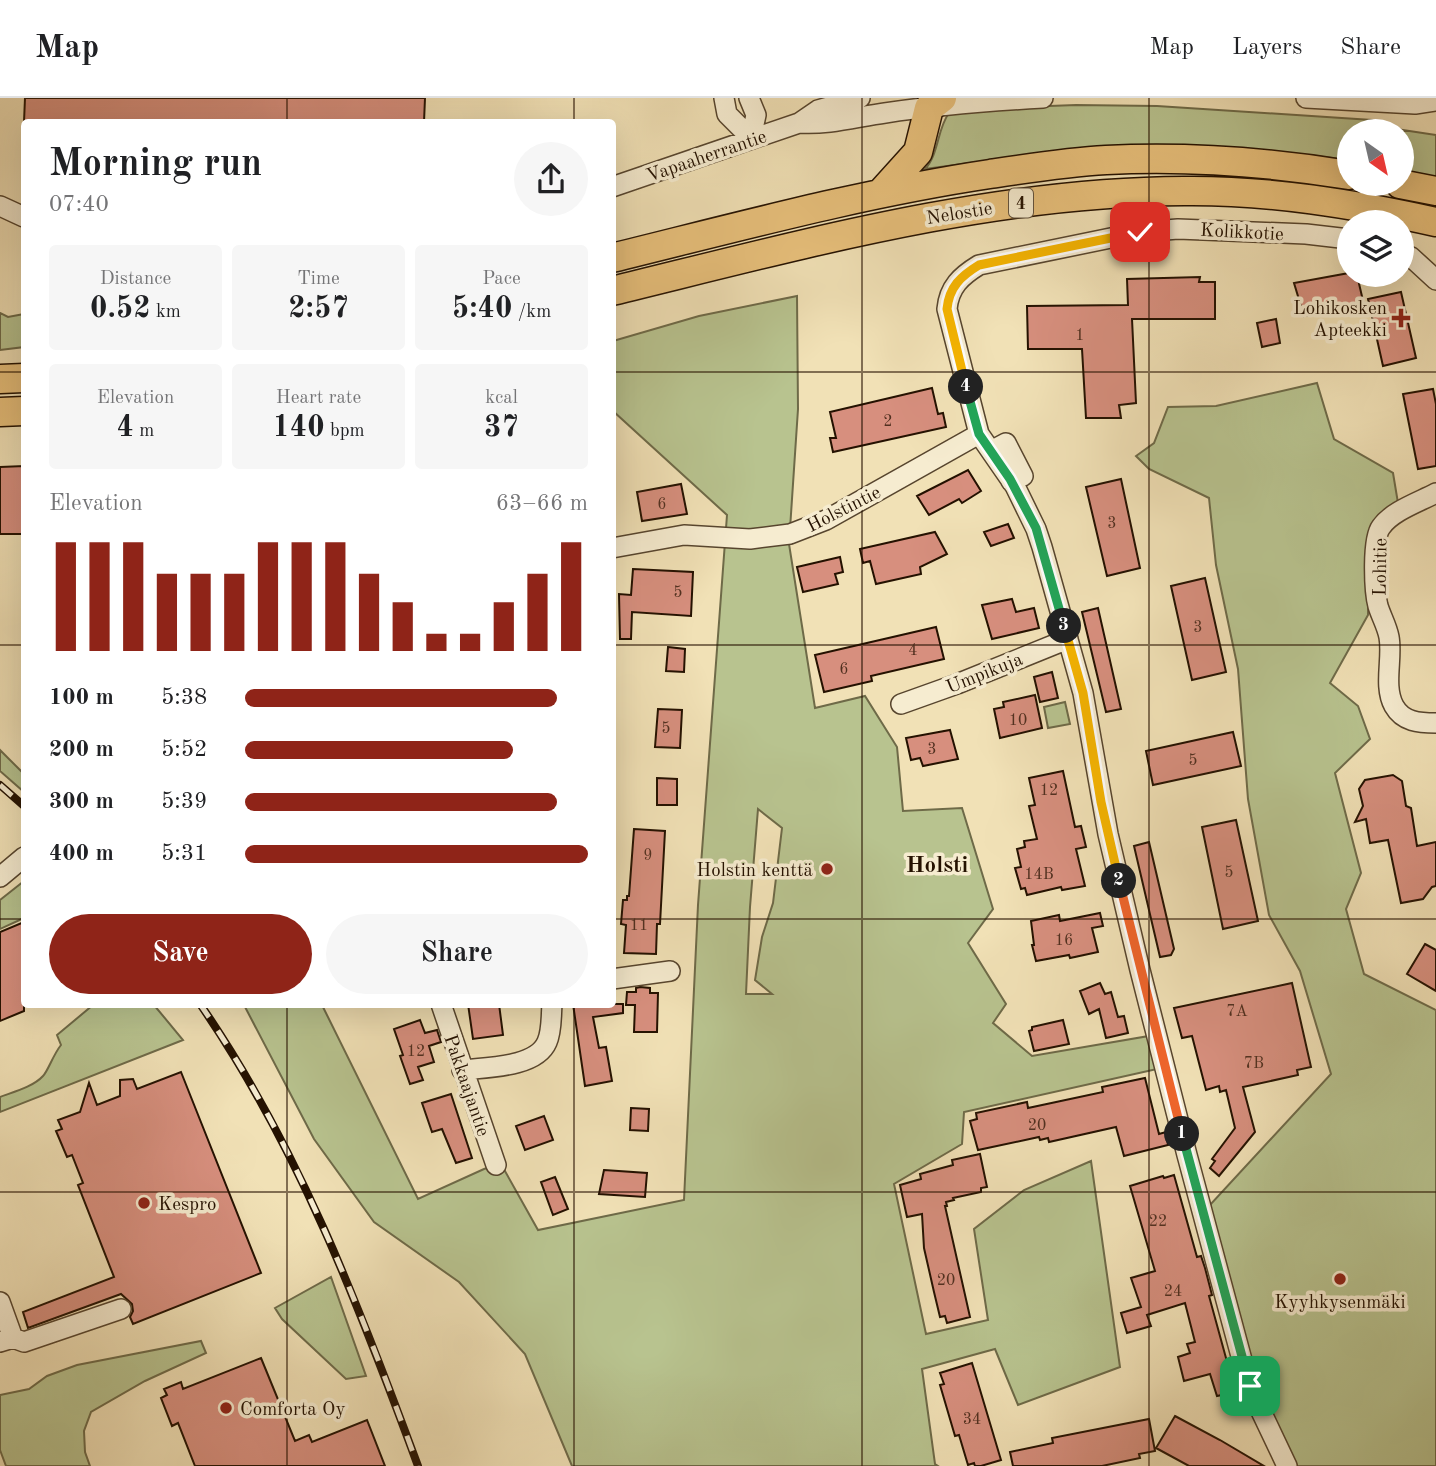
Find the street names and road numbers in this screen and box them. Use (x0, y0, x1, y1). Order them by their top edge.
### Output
street label: Vapaaherrantie (644, 128, 769, 187)
road number: 4 (1009, 188, 1033, 218)
street label: Nelostie (925, 200, 994, 229)
street label: Kolikkotie (1200, 222, 1284, 245)
street label: Holstintie (804, 484, 884, 537)
street label: Lohitie (1371, 538, 1392, 596)
street label: Umpikuja (944, 650, 1026, 698)
street label: Pakkaajantie (439, 1032, 492, 1139)

